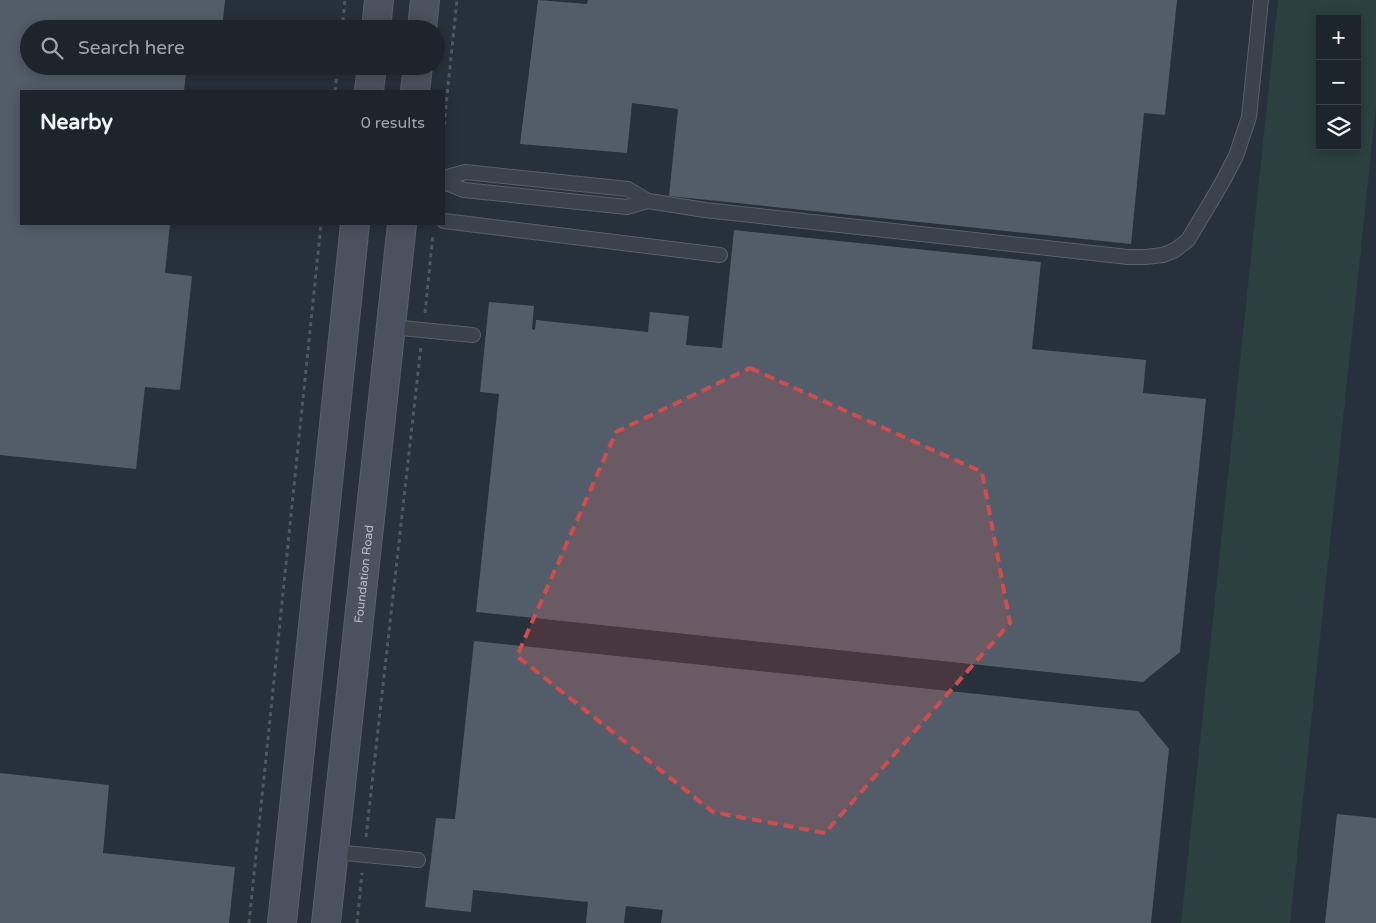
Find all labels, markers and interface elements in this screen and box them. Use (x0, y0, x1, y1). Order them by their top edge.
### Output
map controls (1316, 15, 1361, 150)
button: + (1316, 15, 1361, 60)
search box (20, 20, 445, 75)
icon: search (38, 34, 66, 62)
text: Search here (78, 37, 185, 59)
button: − (1316, 60, 1361, 105)
button: layers (1316, 105, 1361, 150)
text: Nearby (40, 110, 113, 135)
text: 0 results (361, 113, 425, 133)
street label: Foundation Road (352, 524, 376, 624)

